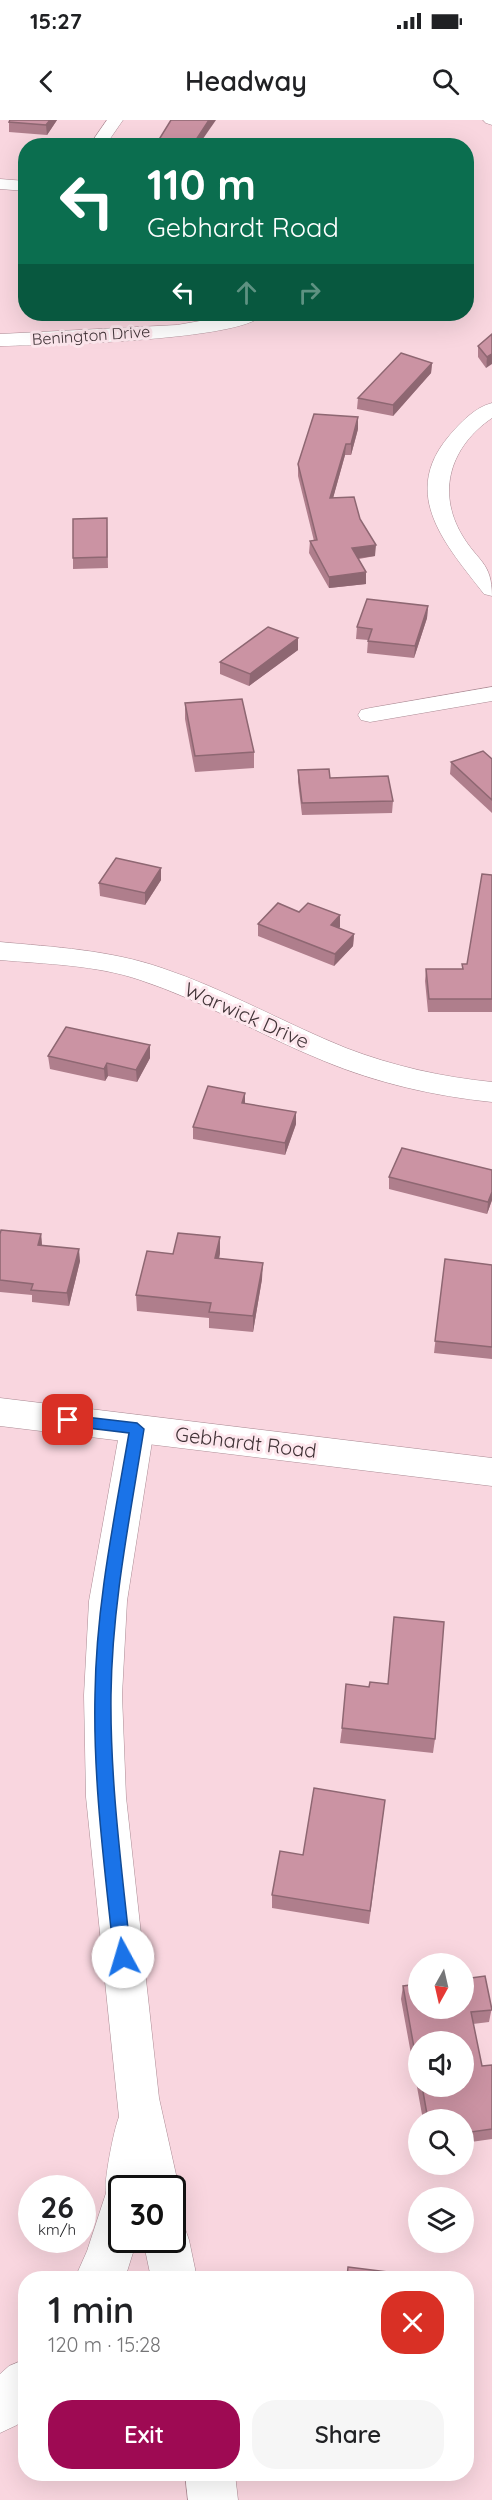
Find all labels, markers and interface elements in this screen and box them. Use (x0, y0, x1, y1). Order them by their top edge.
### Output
text: 15:27 (30, 7, 82, 35)
text: Headway (185, 64, 307, 98)
icon: back (30, 65, 63, 98)
icon: search (429, 65, 462, 98)
text: 110 m (147, 158, 256, 211)
icon: left (48, 162, 126, 240)
text: Gebhardt Road (147, 210, 339, 244)
icon: left (167, 276, 200, 309)
icon: ahead (230, 276, 263, 309)
icon: right (293, 276, 326, 309)
street label: Benington Drive (31, 321, 151, 349)
street label: Warwick Drive (181, 976, 313, 1054)
pin (42, 1394, 93, 1445)
icon: arrive (51, 1403, 84, 1436)
street label: Gebhardt Road (174, 1421, 318, 1463)
position arrow (91, 1925, 155, 1989)
north arrow (408, 1953, 474, 2019)
map controls (408, 1953, 474, 2253)
button: sound (408, 2031, 474, 2097)
button: search (408, 2109, 474, 2175)
speed limit sign: 30 (108, 2175, 186, 2253)
button: layers (408, 2187, 474, 2253)
text: 26 (40, 2188, 74, 2226)
text: km/h (38, 2220, 76, 2239)
text: 1 min (48, 2287, 134, 2332)
button: close (381, 2291, 444, 2354)
text: 120 m · 15:28 (48, 2332, 161, 2357)
button: Exit (48, 2400, 240, 2469)
button: Share (252, 2400, 444, 2469)

